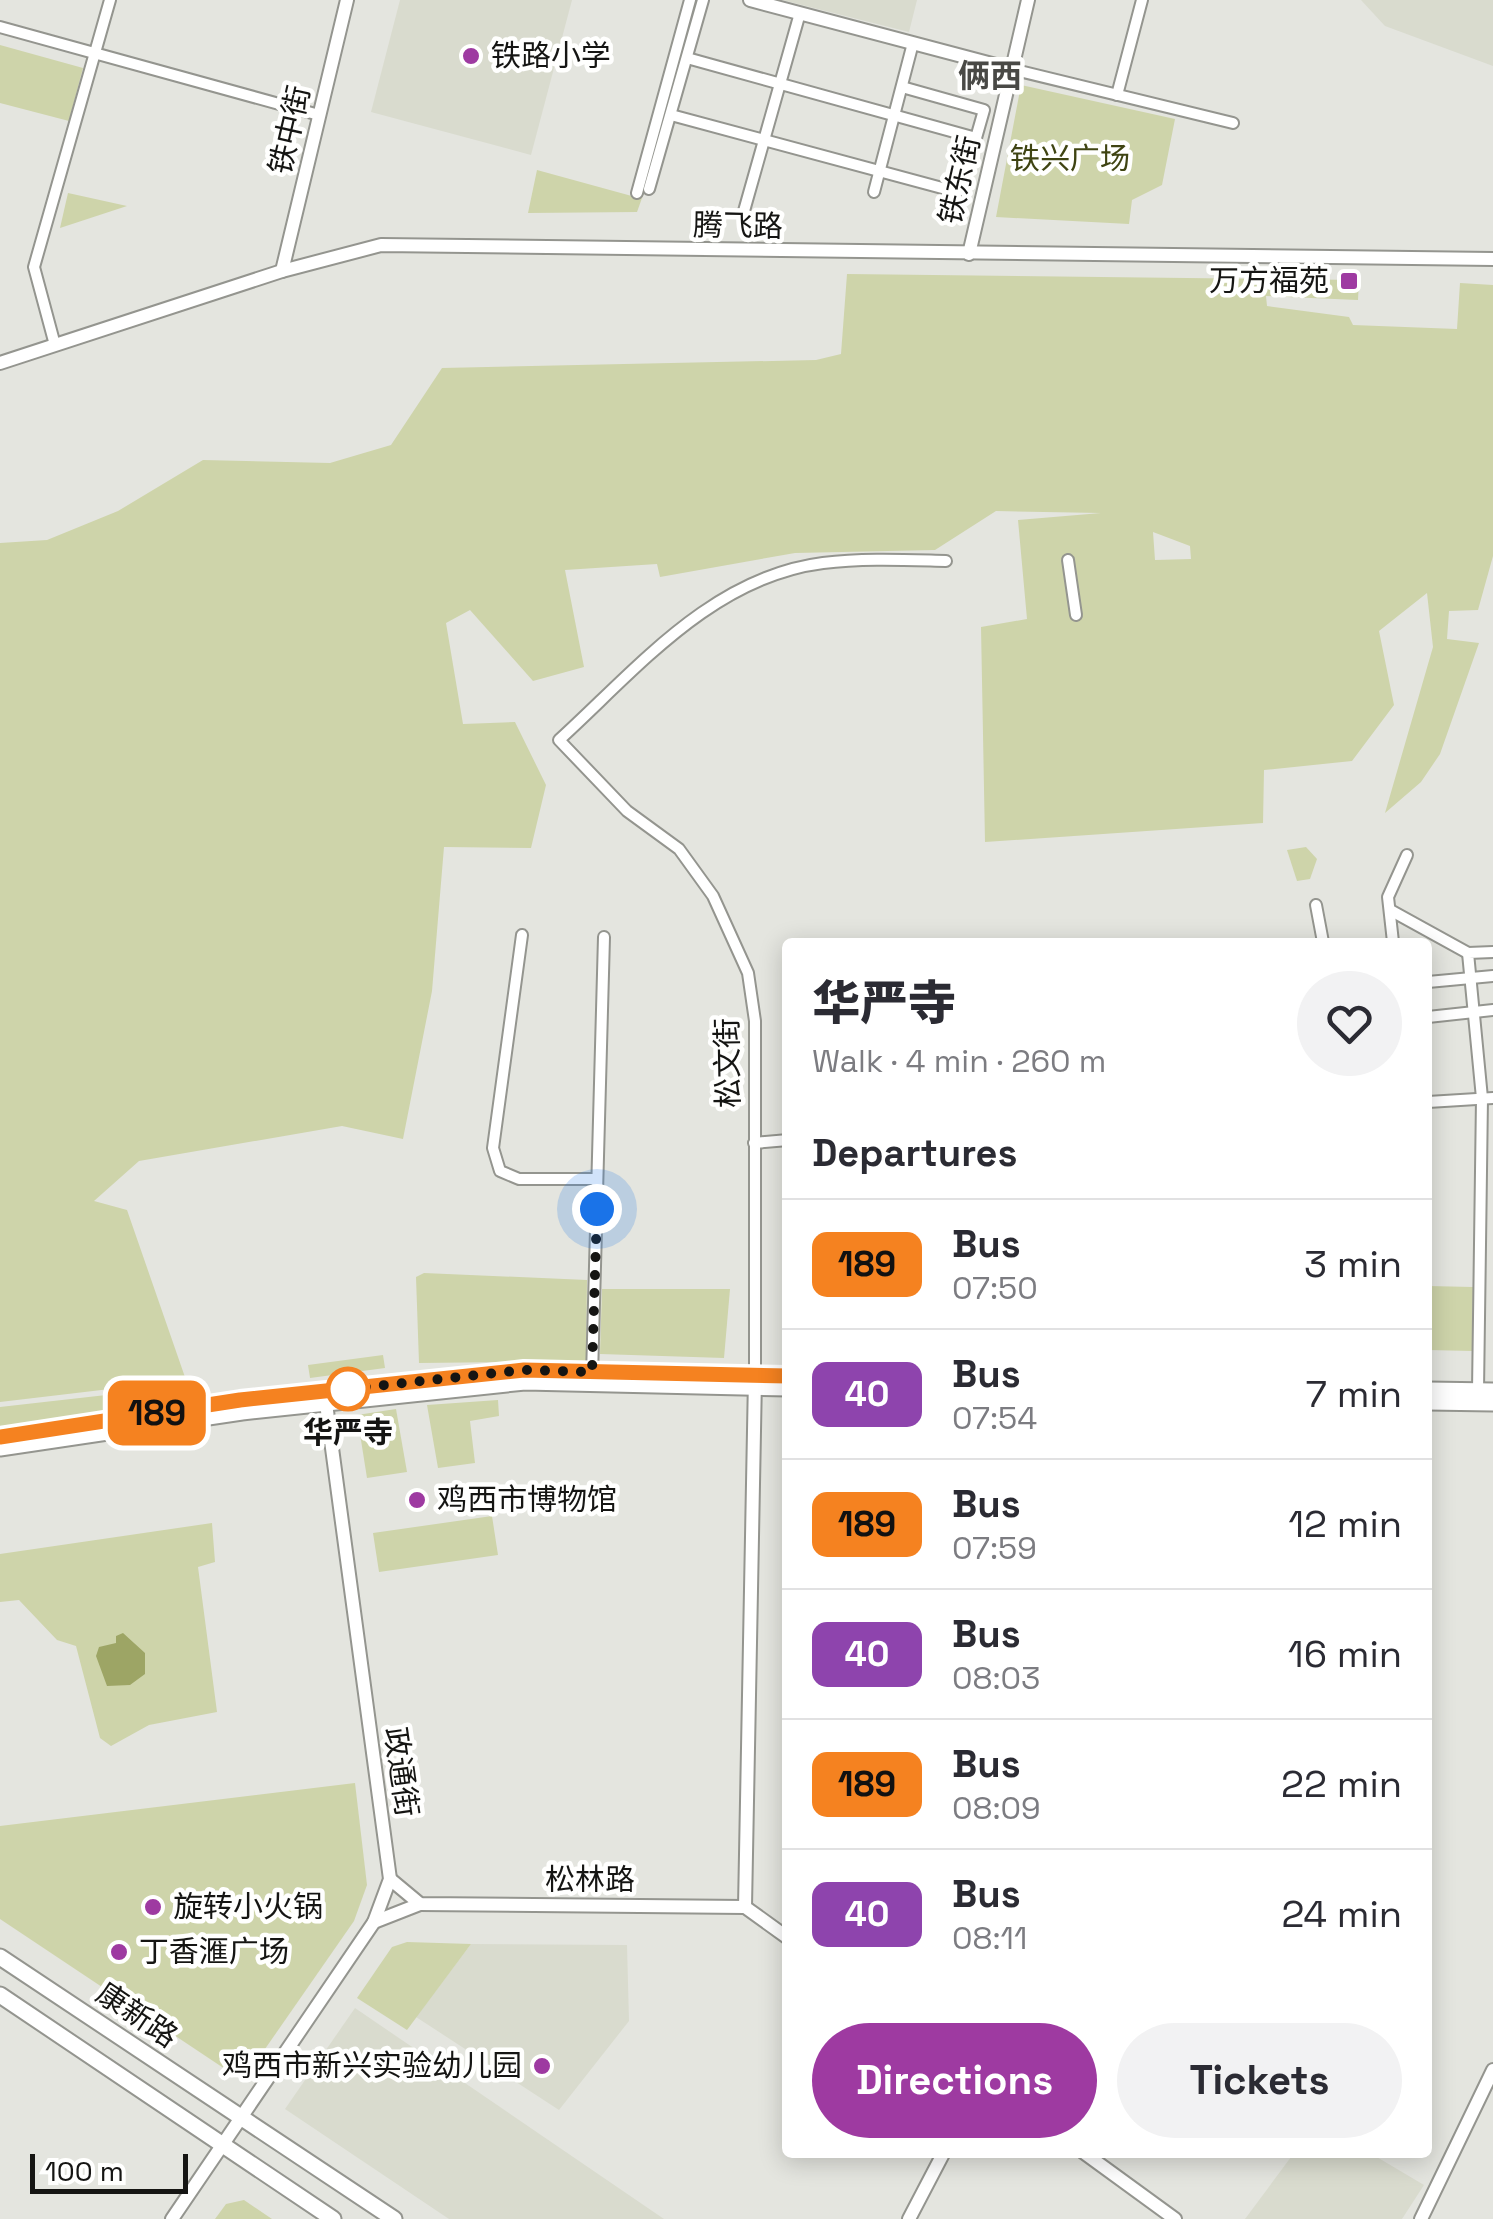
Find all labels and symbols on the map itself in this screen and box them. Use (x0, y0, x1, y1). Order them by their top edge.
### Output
place label: 铁路小学 (491, 36, 611, 75)
marker: 铁路小学 (460, 45, 482, 67)
district label: 俩西 (958, 56, 1022, 96)
street label: 铁中街 (260, 82, 319, 178)
street label: 铁东街 (930, 132, 989, 228)
park label: 铁兴广场 (1010, 139, 1130, 178)
street label: 腾飞路 (693, 205, 783, 246)
place label: 万方福苑 (1209, 261, 1329, 300)
marker: 万方福苑 (1338, 270, 1360, 292)
street label: 松文街 (707, 1018, 748, 1108)
your location (572, 1184, 622, 1234)
marker: 华严寺 (327, 1368, 369, 1410)
line badge: 189 (100, 1380, 214, 1446)
place label: 华严寺 (303, 1413, 393, 1452)
place label: 鸡西市博物馆 (437, 1480, 617, 1519)
marker: 鸡西市博物馆 (406, 1489, 428, 1511)
street label: 政通街 (376, 1725, 427, 1819)
street label: 松林路 (545, 1860, 635, 1899)
place label: 旋转小火锅 (173, 1887, 323, 1926)
marker: 旋转小火锅 (142, 1896, 164, 1918)
place label: 丁香滙广场 (139, 1932, 289, 1971)
marker: 丁香滙广场 (108, 1941, 130, 1963)
street label: 康新路 (89, 1973, 185, 2056)
place label: 鸡西市新兴实验幼儿园 (222, 2046, 522, 2085)
marker: 鸡西市新兴实验幼儿园 (531, 2055, 553, 2077)
scale bar (30, 2149, 188, 2194)

